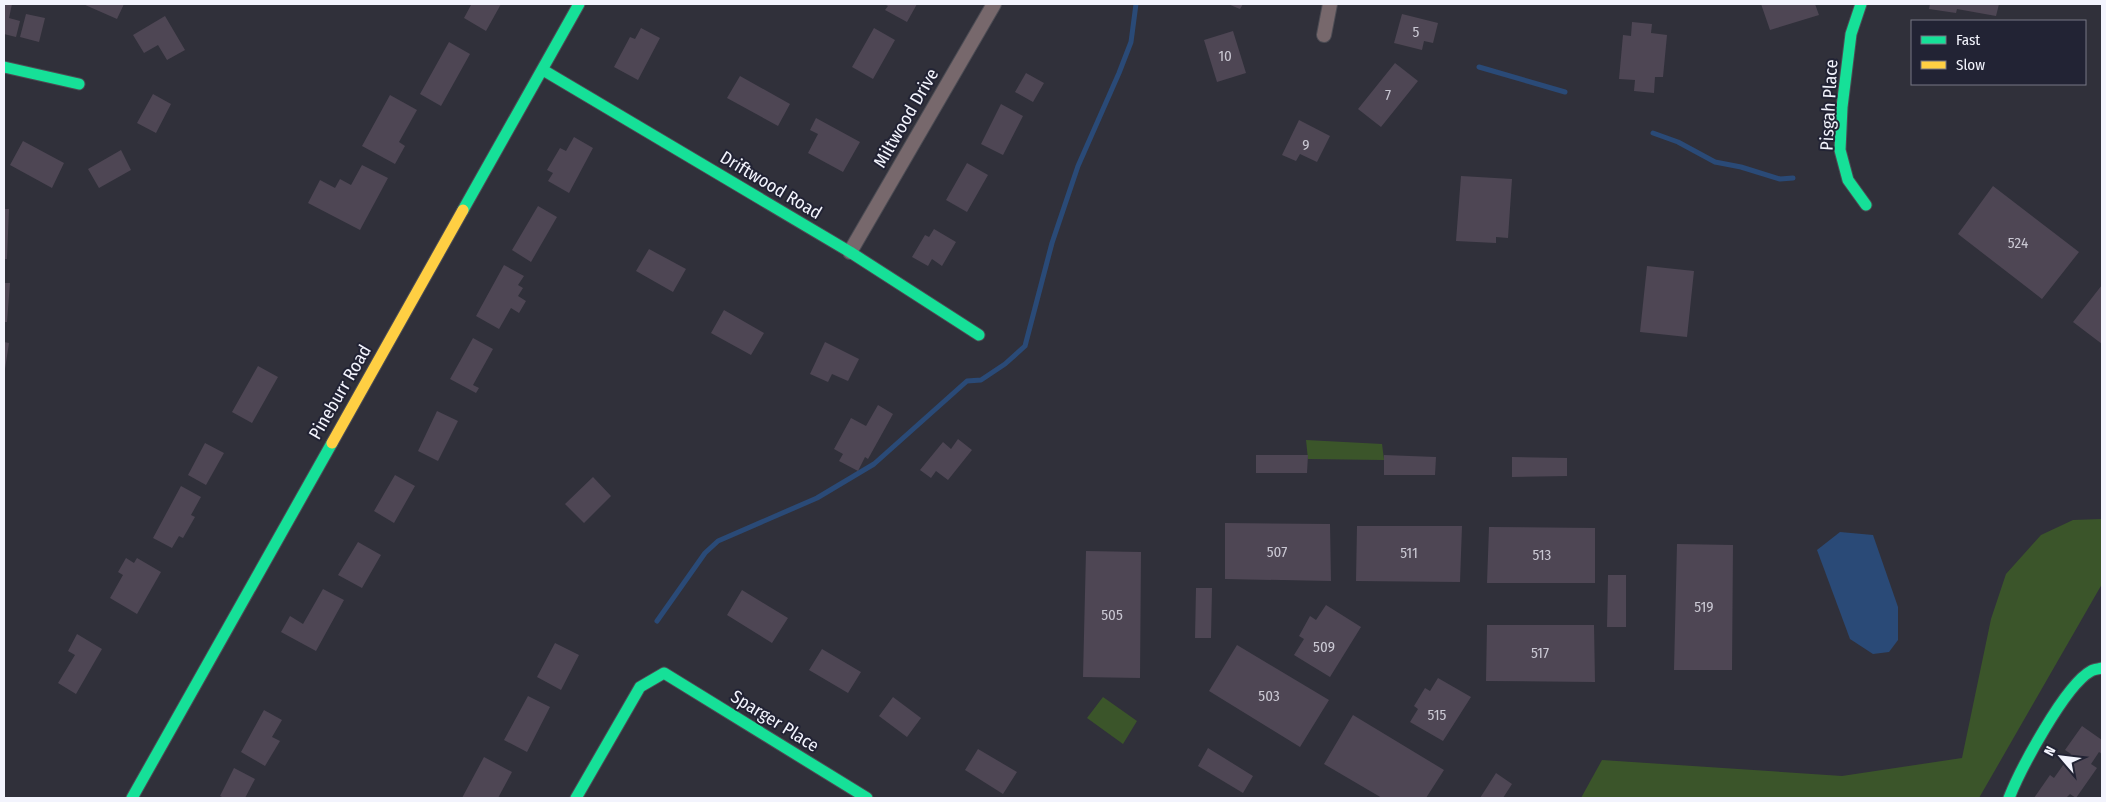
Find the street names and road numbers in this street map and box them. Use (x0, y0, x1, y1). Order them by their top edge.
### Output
street label: Pisgah Place (1816, 59, 1842, 151)
street label: Miltwood Drive (869, 64, 943, 171)
street label: Driftwood Road (716, 146, 826, 224)
street label: Pineburr Road (304, 341, 376, 443)
street label: Sparger Place (727, 685, 823, 757)

